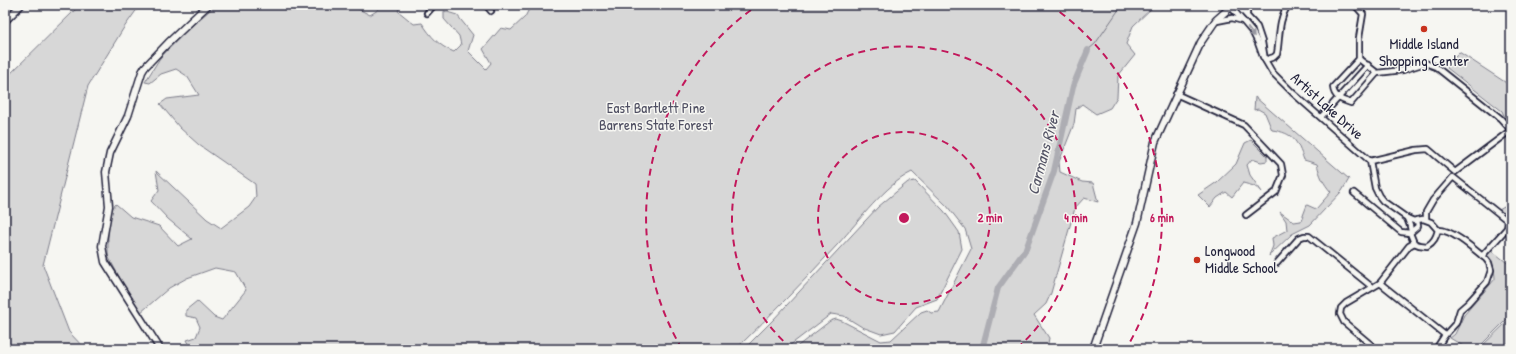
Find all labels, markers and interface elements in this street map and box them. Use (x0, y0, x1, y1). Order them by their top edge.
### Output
marker: Middle Island Shopping Center (1419, 24, 1429, 34)
one-way arrow (1247, 26, 1255, 37)
place label: Middle Island Shopping Center (1379, 33, 1469, 71)
street label: Artist Lake Drive (1286, 67, 1368, 144)
park label: East Bartlett Pine Barrens State Forest (599, 97, 714, 135)
water label: Carmans River (1021, 107, 1065, 197)
text: 2 min (978, 209, 1003, 226)
text: 4 min (1064, 209, 1088, 226)
text: 6 min (1150, 209, 1174, 226)
centre of rings (897, 211, 911, 225)
place label: Longwood Middle School (1205, 240, 1277, 278)
marker: Longwood Middle School (1192, 255, 1202, 265)

